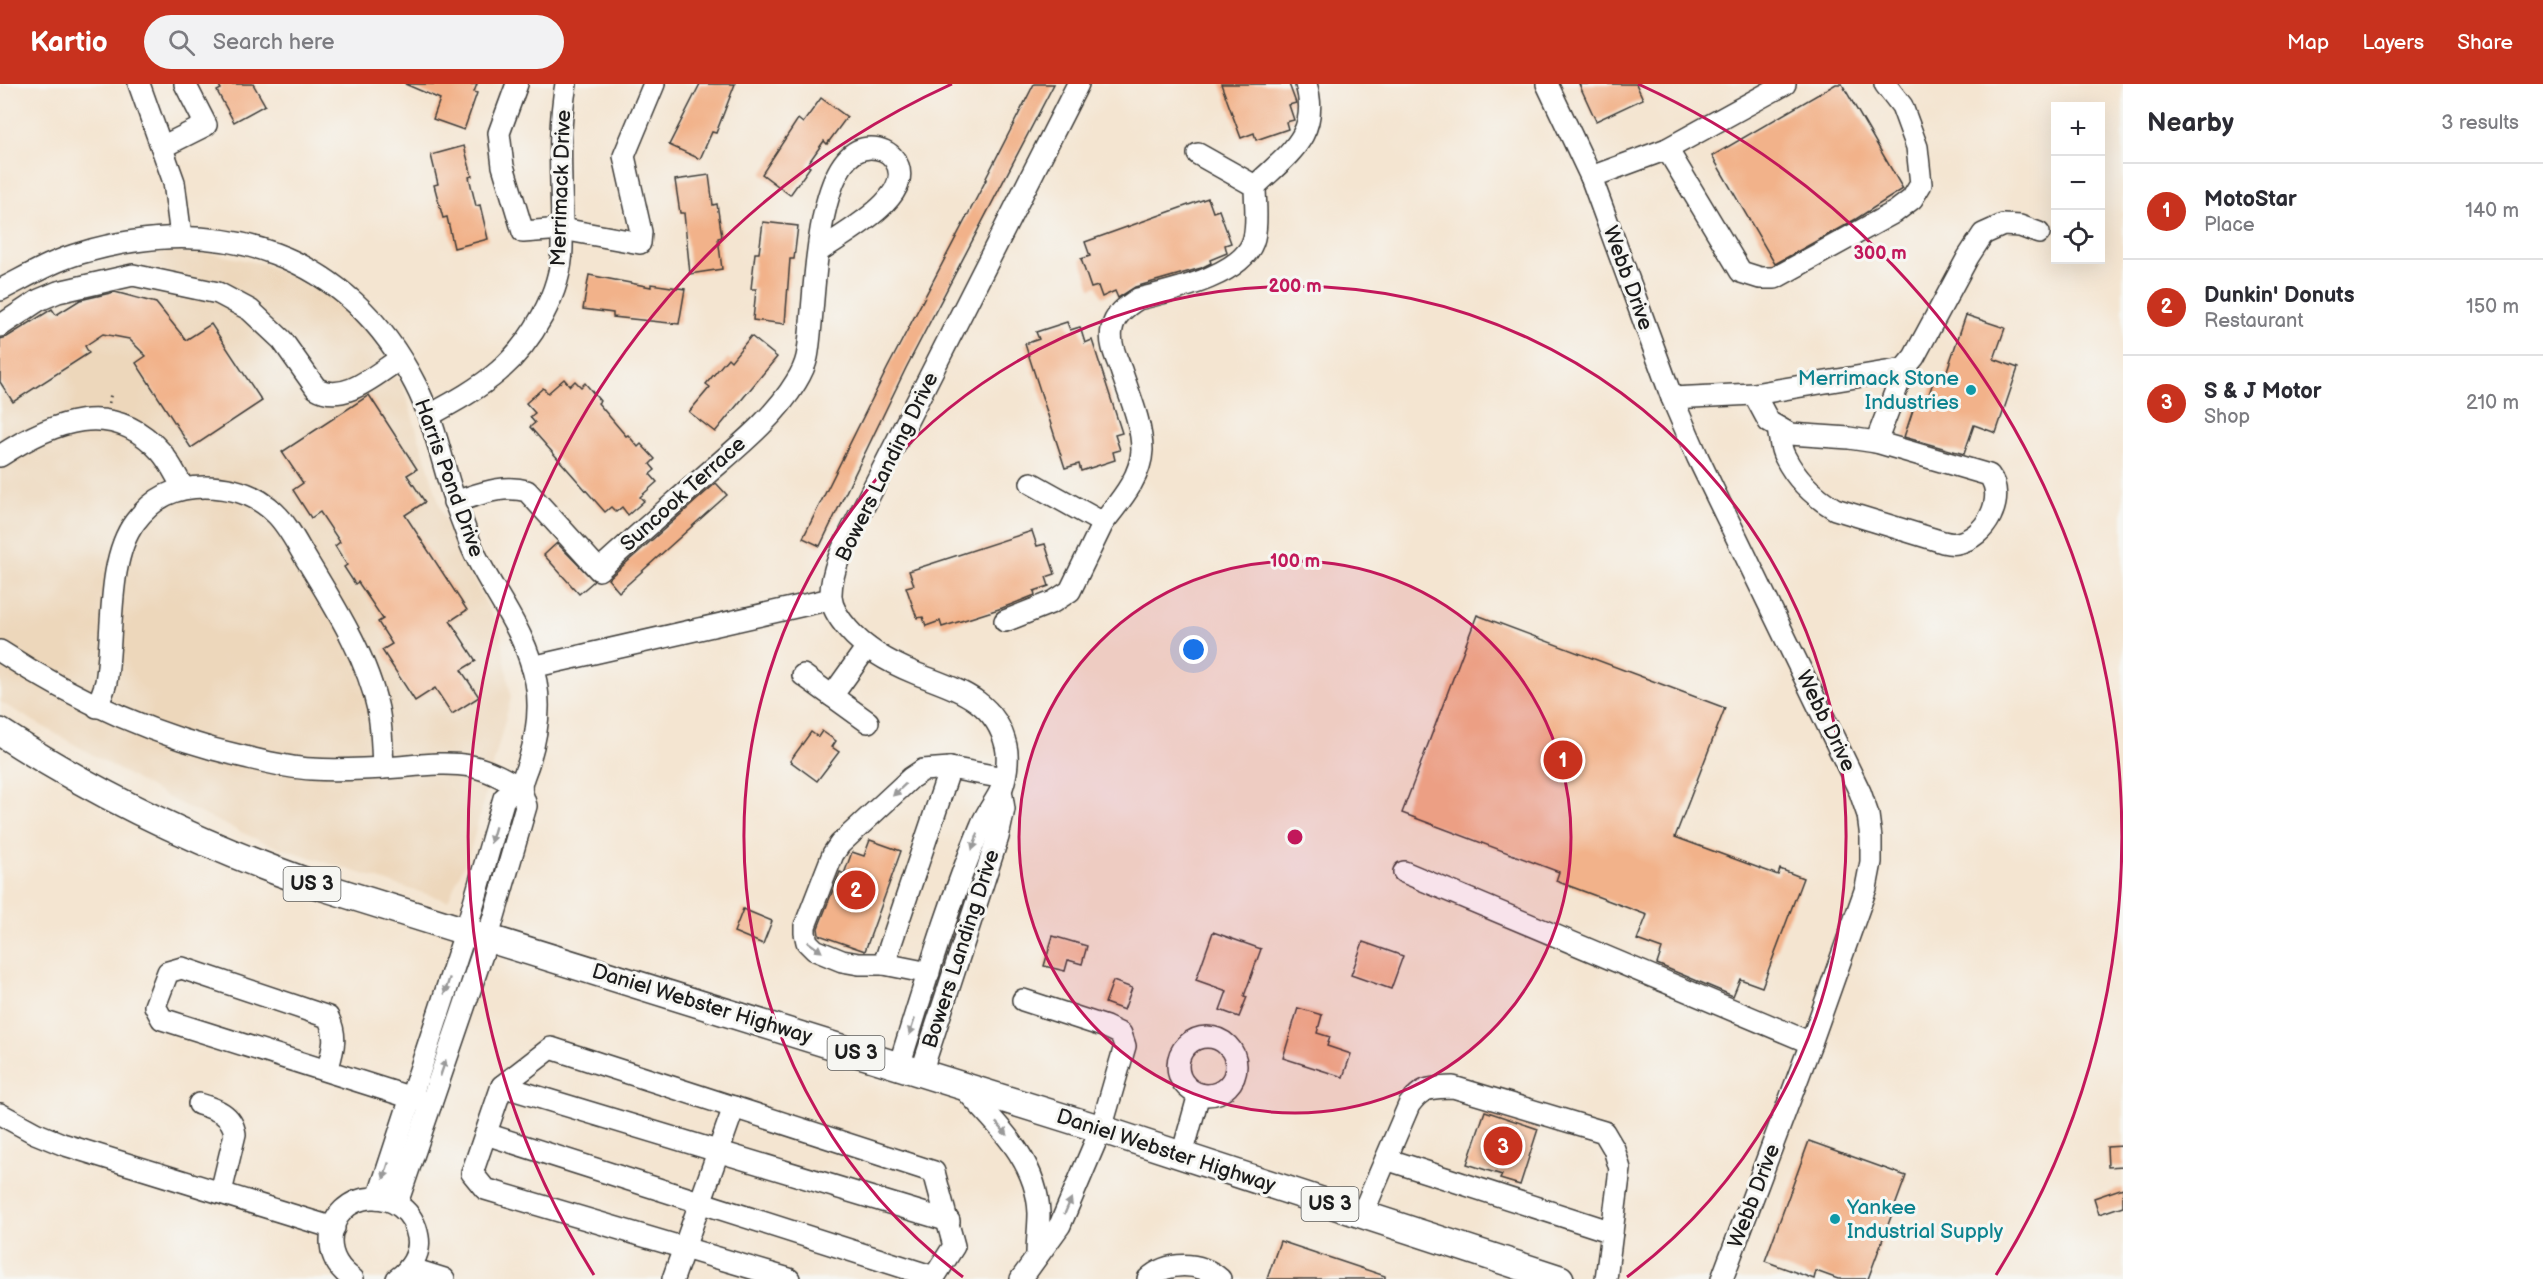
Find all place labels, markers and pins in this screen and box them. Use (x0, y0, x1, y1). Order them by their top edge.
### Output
place label: Merrimack Stone Industries (1798, 366, 1959, 415)
marker: Merrimack Stone Industries (1964, 383, 1978, 397)
pin: 1 (1544, 738, 1582, 782)
centre of rings (1285, 827, 1305, 847)
pin: 2 (836, 868, 876, 912)
pin: 3 (1484, 1124, 1522, 1168)
place label: Yankee Industrial Supply (1846, 1195, 2004, 1244)
marker: Yankee Industrial Supply (1828, 1212, 1842, 1226)

